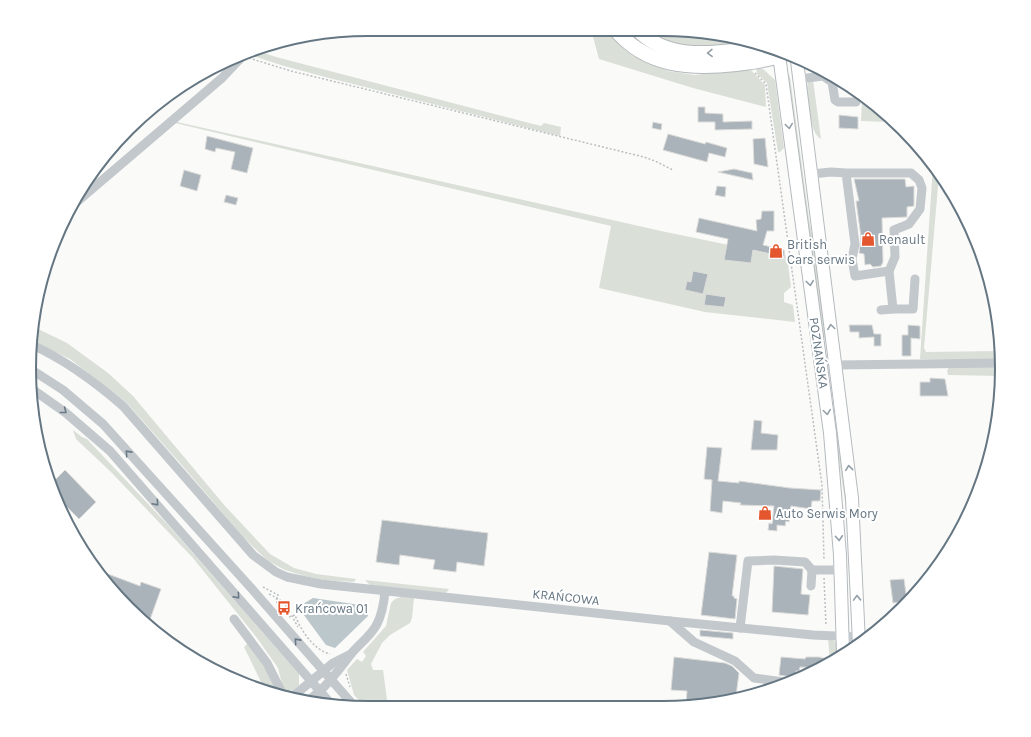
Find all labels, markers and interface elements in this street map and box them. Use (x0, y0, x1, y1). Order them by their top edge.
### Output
one-way arrow (707, 49, 713, 57)
one-way arrow (784, 123, 793, 129)
shop icon: Renault (860, 231, 876, 247)
place label: Renault (879, 232, 925, 247)
place label: British Cars serwis (787, 237, 855, 267)
shop icon: British Cars serwis (768, 243, 784, 259)
one-way arrow (805, 280, 814, 286)
street label: POZNAŃSKA (807, 316, 833, 390)
one-way arrow (827, 324, 836, 330)
one-way arrow (59, 407, 66, 414)
one-way arrow (822, 409, 831, 415)
one-way arrow (125, 450, 133, 458)
one-way arrow (845, 465, 854, 472)
one-way arrow (152, 498, 159, 505)
shop icon: Auto Serwis Mory (757, 505, 773, 521)
place label: Auto Serwis Mory (776, 506, 878, 521)
one-way arrow (834, 535, 843, 541)
street label: KRAŃCOWA (532, 584, 601, 608)
one-way arrow (233, 591, 240, 598)
one-way arrow (853, 595, 862, 601)
bus stop icon: Krańcowa 01 (276, 600, 292, 616)
place label: Krańcowa 01 (295, 601, 368, 616)
one-way arrow (295, 638, 302, 646)

